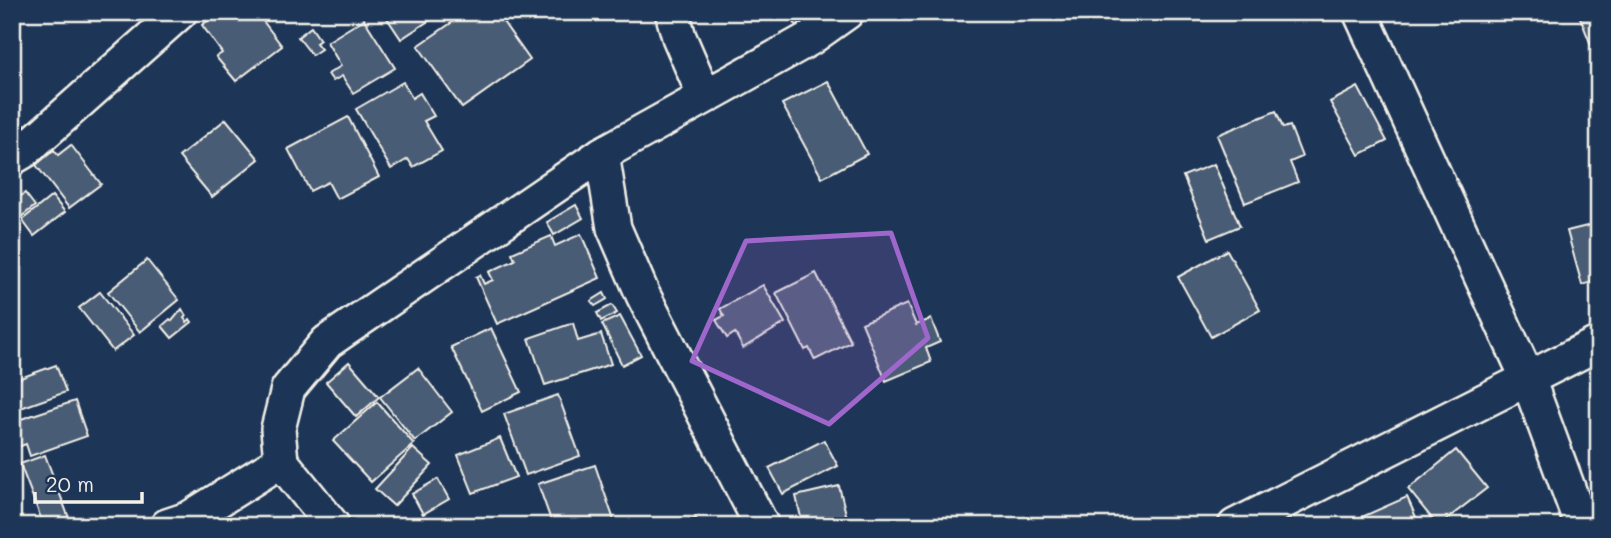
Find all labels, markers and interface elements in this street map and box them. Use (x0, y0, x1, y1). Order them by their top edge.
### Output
scale bar (35, 461, 142, 505)
text: 20 m (46, 470, 94, 497)

